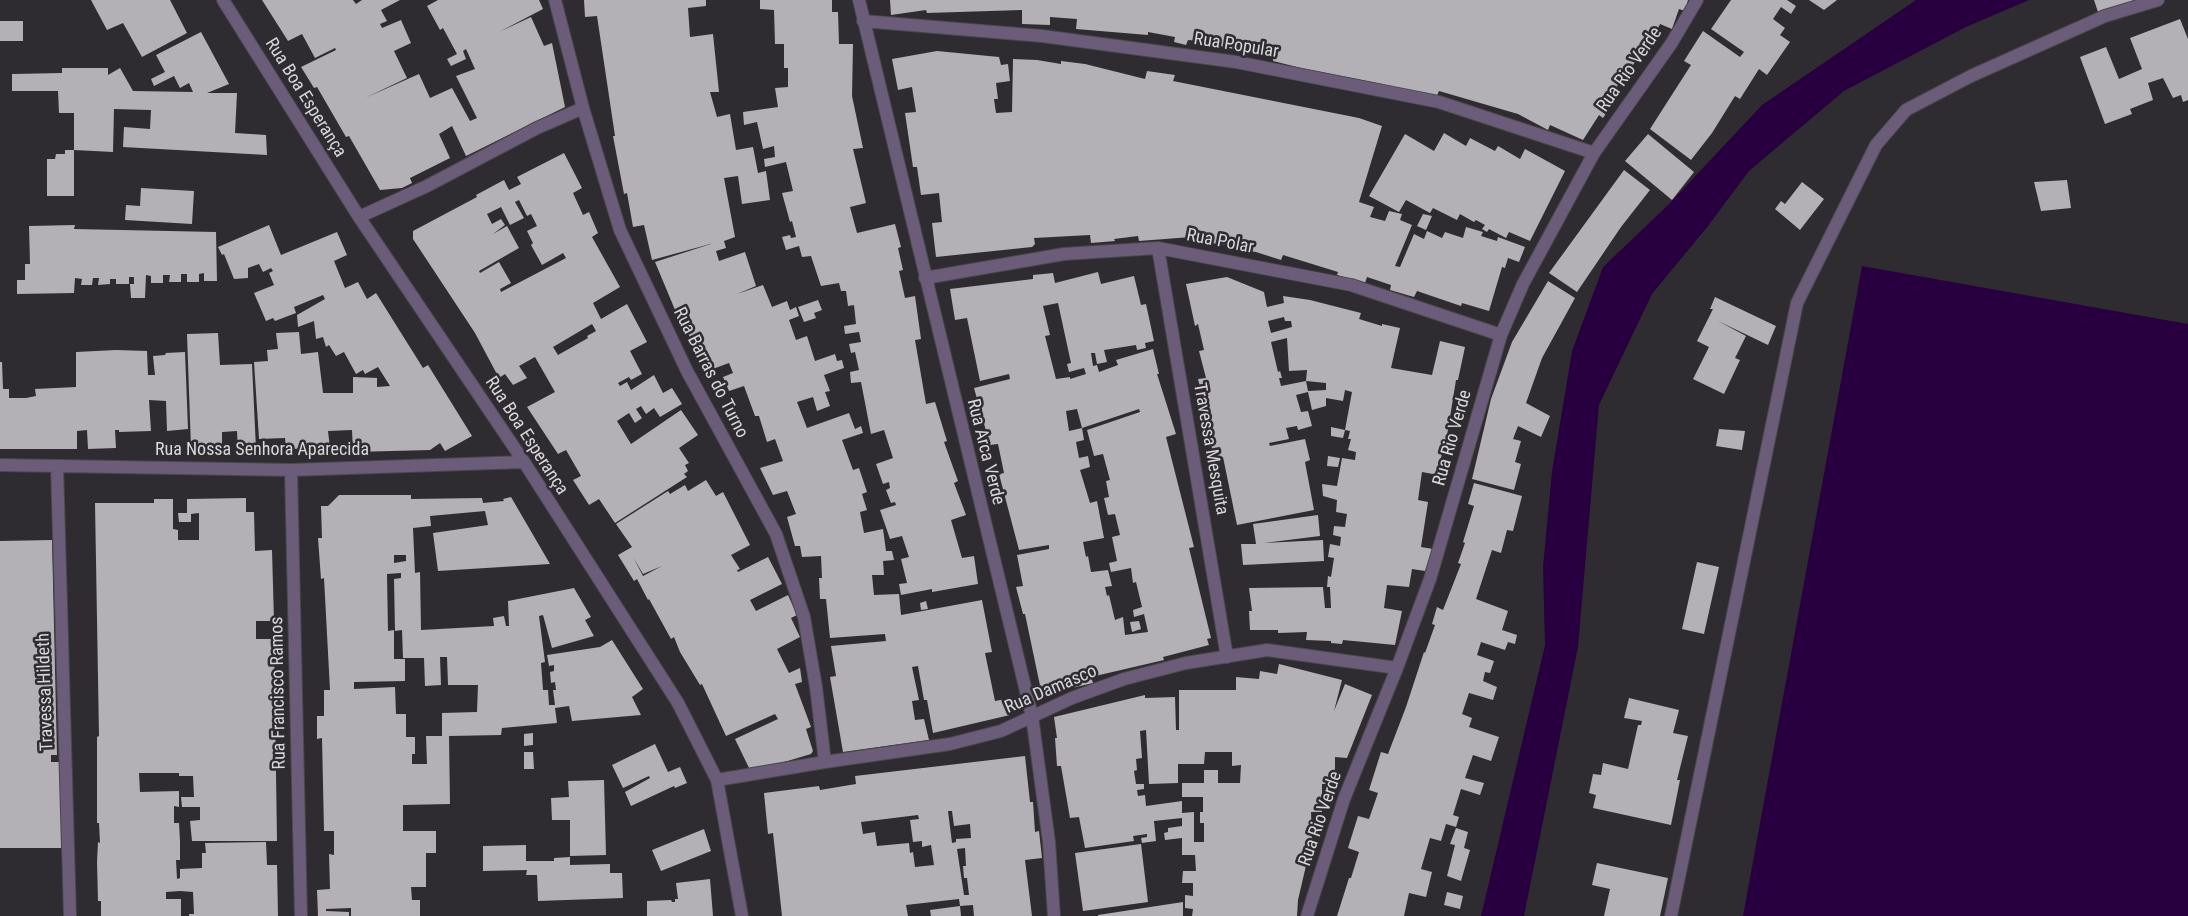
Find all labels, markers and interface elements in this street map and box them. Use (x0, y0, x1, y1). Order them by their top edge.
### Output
street label: Rua Rio Verde (1593, 23, 1667, 117)
street label: Rua Popular (1192, 29, 1280, 63)
street label: Rua Boa Esperança (260, 34, 350, 162)
street label: Rua Polar (1184, 225, 1256, 259)
street label: Rua Barras do Turno (668, 304, 752, 442)
street label: Rua Boa Esperança (480, 373, 572, 499)
street label: Travessa Mesquita (1188, 381, 1232, 517)
street label: Rua Rio Verde (1429, 388, 1477, 488)
street label: Rua Arca Verde (961, 397, 1009, 507)
street label: Rua Nossa Senhora Aparecida (155, 439, 369, 461)
street label: Rua Francisco Ramos (267, 616, 291, 770)
street label: Travessa Hildeth (33, 632, 59, 752)
street label: Rua Damasco (1002, 661, 1100, 719)
street label: Rua Rio Verde (1295, 769, 1347, 869)

